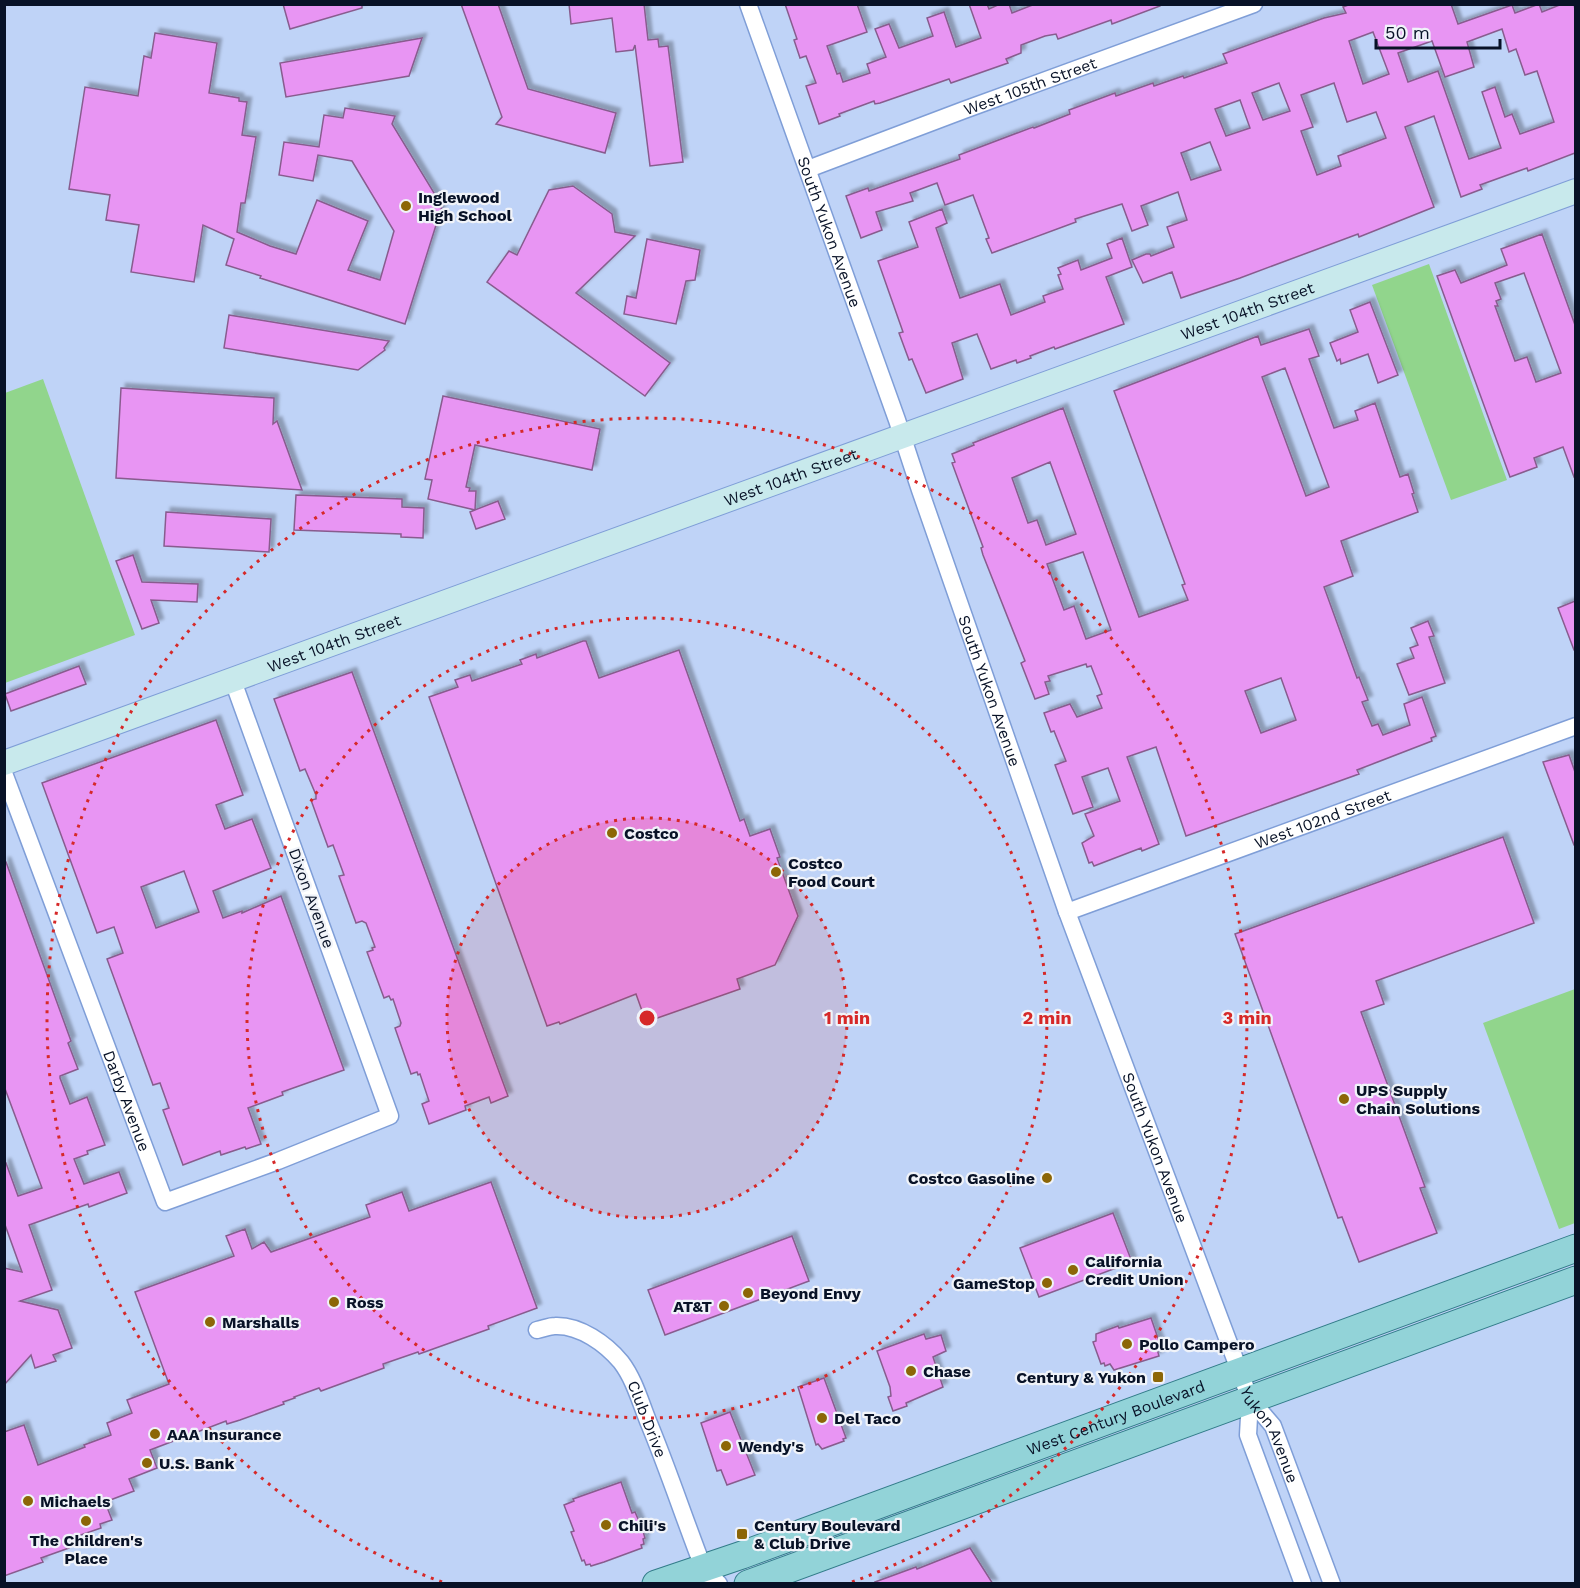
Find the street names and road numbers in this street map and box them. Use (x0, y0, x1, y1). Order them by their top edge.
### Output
street label: West 105th Street (961, 53, 1099, 119)
street label: South Yukon Avenue (793, 154, 865, 310)
street label: West 104th Street (1178, 278, 1317, 344)
street label: West 104th Street (721, 444, 860, 510)
street label: West 104th Street (265, 610, 404, 676)
street label: South Yukon Avenue (954, 613, 1025, 769)
street label: West 102nd Street (1252, 785, 1394, 853)
street label: Dixon Avenue (285, 846, 338, 951)
street label: Darby Avenue (99, 1048, 154, 1154)
street label: South Yukon Avenue (1118, 1070, 1192, 1225)
street label: West Century Boulevard (1024, 1376, 1208, 1459)
street label: Club Drive (623, 1378, 671, 1460)
street label: Yukon Avenue (1236, 1384, 1302, 1486)

